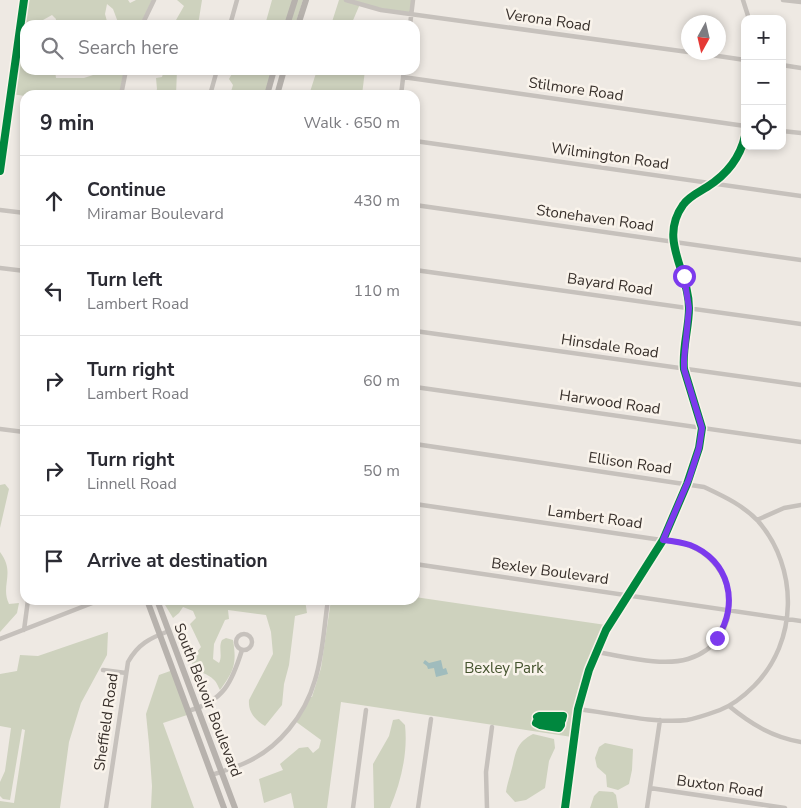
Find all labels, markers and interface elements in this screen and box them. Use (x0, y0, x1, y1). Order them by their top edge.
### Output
street label: Verona Road (503, 4, 592, 36)
north arrow (681, 15, 726, 60)
map controls (741, 15, 786, 150)
button: + (741, 15, 786, 60)
search box (20, 20, 420, 75)
icon: search (38, 34, 66, 62)
text: Search here (78, 35, 179, 61)
button: − (741, 60, 786, 105)
street label: Stilmore Road (527, 72, 625, 106)
button: locate (741, 105, 786, 150)
text: 9 min (40, 109, 94, 137)
text: Walk · 650 m (304, 112, 400, 134)
street label: Wilmington Road (550, 138, 670, 174)
text: Continue (87, 177, 166, 203)
icon: ahead (40, 187, 68, 215)
text: 430 m (353, 190, 400, 212)
street label: Stonehaven Road (535, 200, 655, 236)
text: Miramar Boulevard (87, 203, 224, 225)
route start (673, 265, 696, 288)
text: Turn left (87, 267, 162, 293)
street label: Bayard Road (566, 268, 654, 300)
icon: left (40, 277, 68, 305)
text: 110 m (353, 280, 400, 302)
text: Lambert Road (87, 293, 189, 315)
street label: Hinsdale Road (560, 329, 660, 363)
text: Turn right (87, 357, 174, 383)
icon: right (40, 367, 68, 395)
text: 60 m (363, 370, 400, 392)
text: Lambert Road (87, 383, 189, 405)
street label: Harwood Road (558, 385, 662, 419)
text: Turn right (87, 447, 174, 473)
street label: Ellison Road (587, 447, 673, 479)
icon: right (40, 457, 68, 485)
text: 50 m (363, 460, 400, 482)
text: Linnell Road (87, 473, 177, 495)
street label: Lambert Road (546, 500, 644, 534)
icon: arrive (40, 547, 68, 575)
text: Arrive at destination (87, 548, 268, 574)
street label: Bexley Boulevard (490, 553, 610, 589)
street label: South Belvoir Boulevard (169, 620, 247, 780)
route end (706, 627, 729, 650)
park label: Bexley Park (464, 658, 544, 678)
street label: Sheffield Road (89, 672, 123, 772)
street label: Buxton Road (675, 770, 765, 802)

